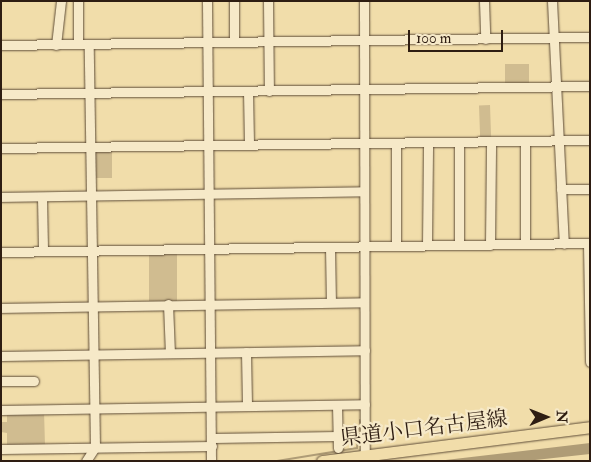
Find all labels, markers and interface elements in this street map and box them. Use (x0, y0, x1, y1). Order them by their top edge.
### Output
scale bar (411, 20, 506, 52)
text: 100 m (416, 29, 451, 48)
north arrow (521, 392, 571, 442)
street label: 県道小口名古屋線 (339, 406, 509, 452)
text: N (553, 410, 570, 423)

